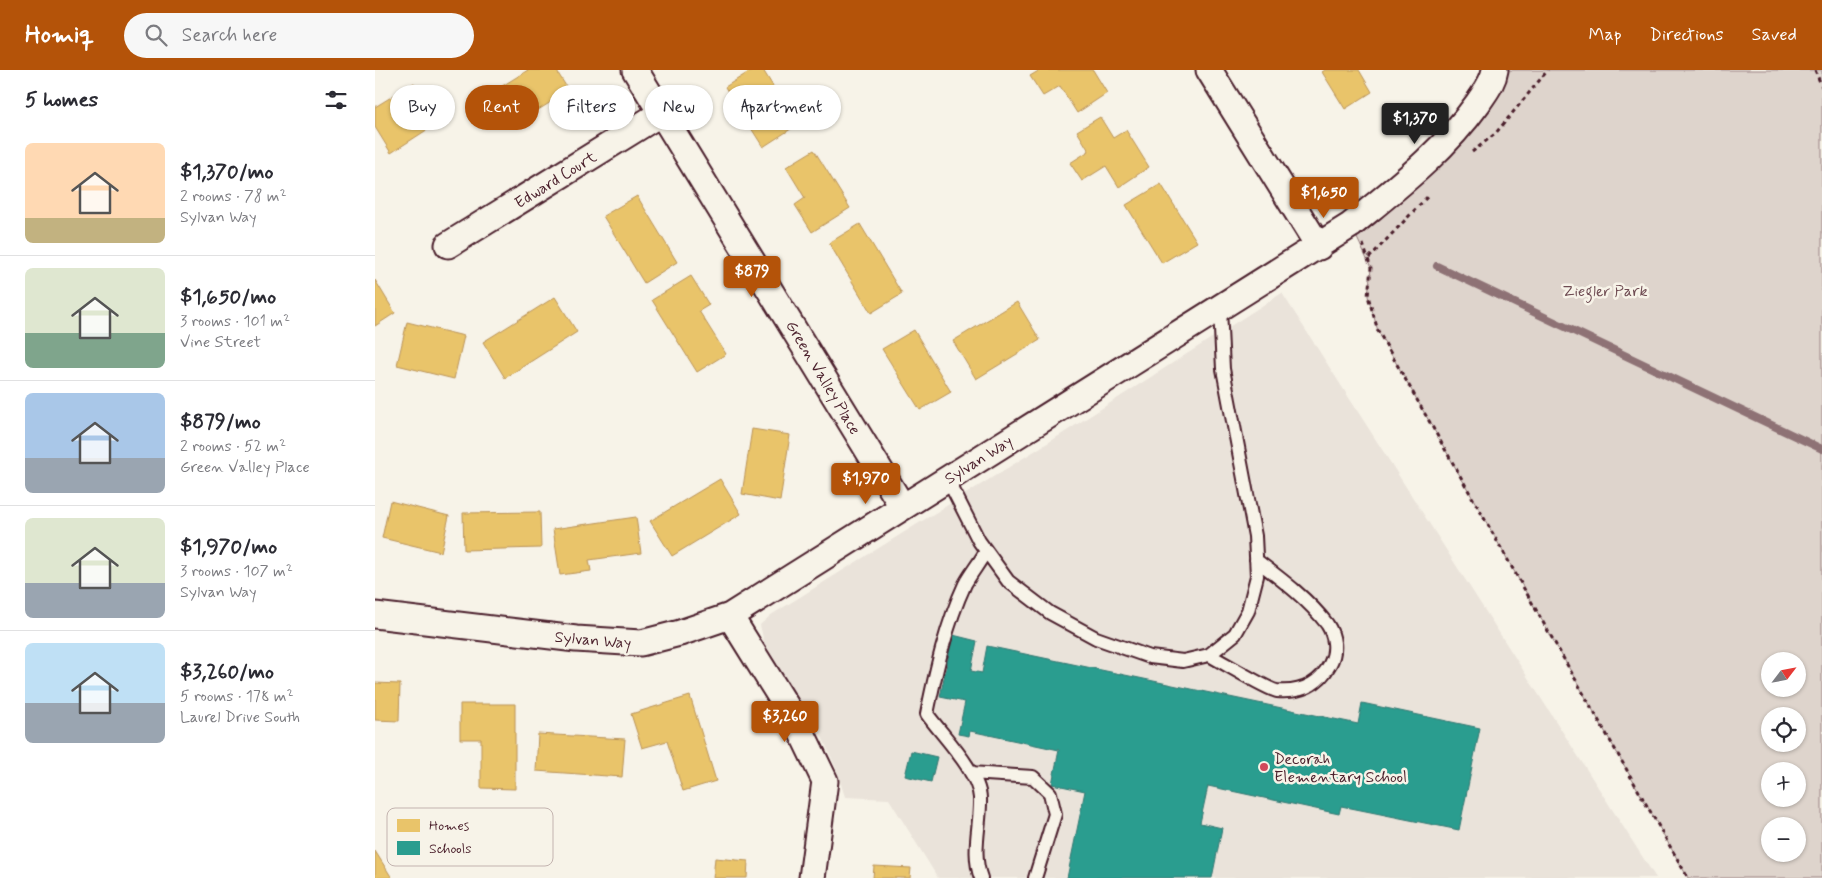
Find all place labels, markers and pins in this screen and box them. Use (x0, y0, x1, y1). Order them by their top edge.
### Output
pin: $1,370 (1374, 102, 1456, 145)
pin: $1,650 (1283, 176, 1365, 219)
pin: $879 (722, 256, 782, 298)
pin: $1,970 (825, 462, 907, 505)
pin: $3,260 (744, 700, 826, 743)
place label: Decorah Elementary School (1274, 749, 1407, 788)
marker: Decorah Elementary School (1258, 761, 1270, 773)

